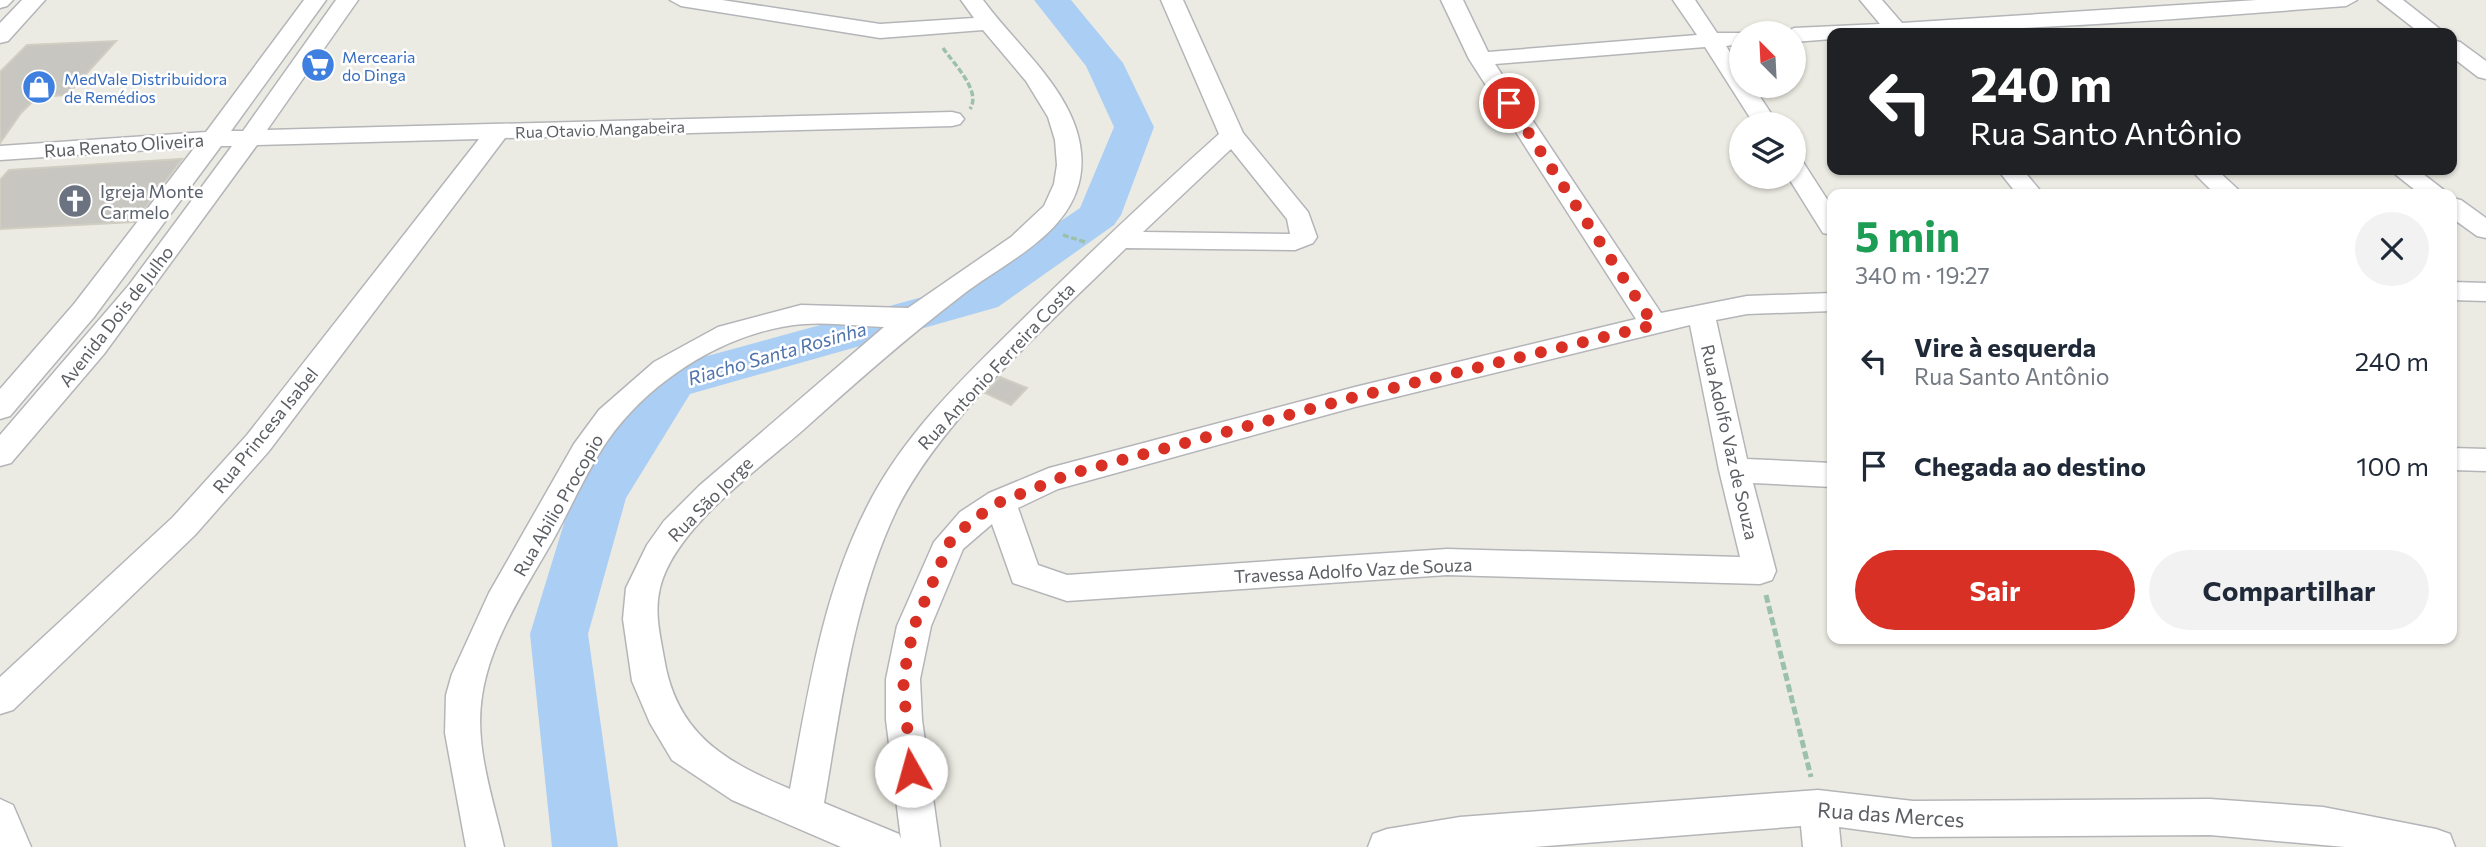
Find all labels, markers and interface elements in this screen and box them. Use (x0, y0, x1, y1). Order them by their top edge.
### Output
north arrow (1729, 21, 1806, 98)
map controls (1729, 21, 1806, 189)
supermarket icon: Mercearia do Dinga (299, 46, 337, 84)
place label: Mercearia do Dinga (342, 47, 415, 84)
text: 240 m (1970, 52, 2112, 112)
icon: left (1855, 56, 1946, 147)
shop icon: MedVale Distribuidora de Remédios (20, 68, 58, 106)
place label: MedVale Distribuidora de Remédios (64, 69, 227, 106)
pin (1479, 73, 1539, 133)
icon: arrive (1490, 84, 1528, 122)
button: layers (1729, 112, 1806, 189)
text: Rua Santo Antônio (1970, 112, 2242, 152)
street label: Rua Otavio Mangabeira (515, 117, 685, 141)
street label: Rua Renato Oliveira (43, 128, 205, 162)
place label: Igreja Monte Carmelo (100, 180, 204, 223)
church icon: Igreja Monte Carmelo (56, 182, 94, 220)
text: 5 min (1855, 209, 1960, 261)
button: close (2355, 212, 2429, 286)
street label: Avenida Dois de Julho (54, 241, 178, 391)
text: 340 m · 19:27 (1855, 261, 1990, 289)
street label: Rua Antonio Ferreira Costa (913, 278, 1079, 454)
water label: Riacho Santa Rosinha (685, 316, 869, 390)
text: Vire à esquerda (1914, 331, 2096, 362)
street label: Rua Adolfo Vaz de Souza (1697, 342, 1763, 542)
icon: left (1855, 342, 1893, 380)
text: 240 m (2355, 345, 2429, 376)
text: Rua Santo Antônio (1914, 362, 2110, 390)
street label: Rua Princesa Isabel (208, 363, 322, 497)
street label: Rua Abilio Procopio (508, 430, 608, 580)
icon: arrive (1855, 447, 1893, 485)
text: Chegada ao destino (1914, 450, 2146, 481)
text: 100 m (2356, 450, 2429, 481)
street label: Rua São Jorge (663, 452, 757, 546)
button: Sair (1855, 550, 2135, 630)
button: Compartilhar (2149, 550, 2429, 630)
street label: Travessa Adolfo Vaz de Souza (1233, 553, 1473, 587)
position arrow (874, 734, 948, 808)
street label: Rua das Merces (1817, 796, 1965, 832)

